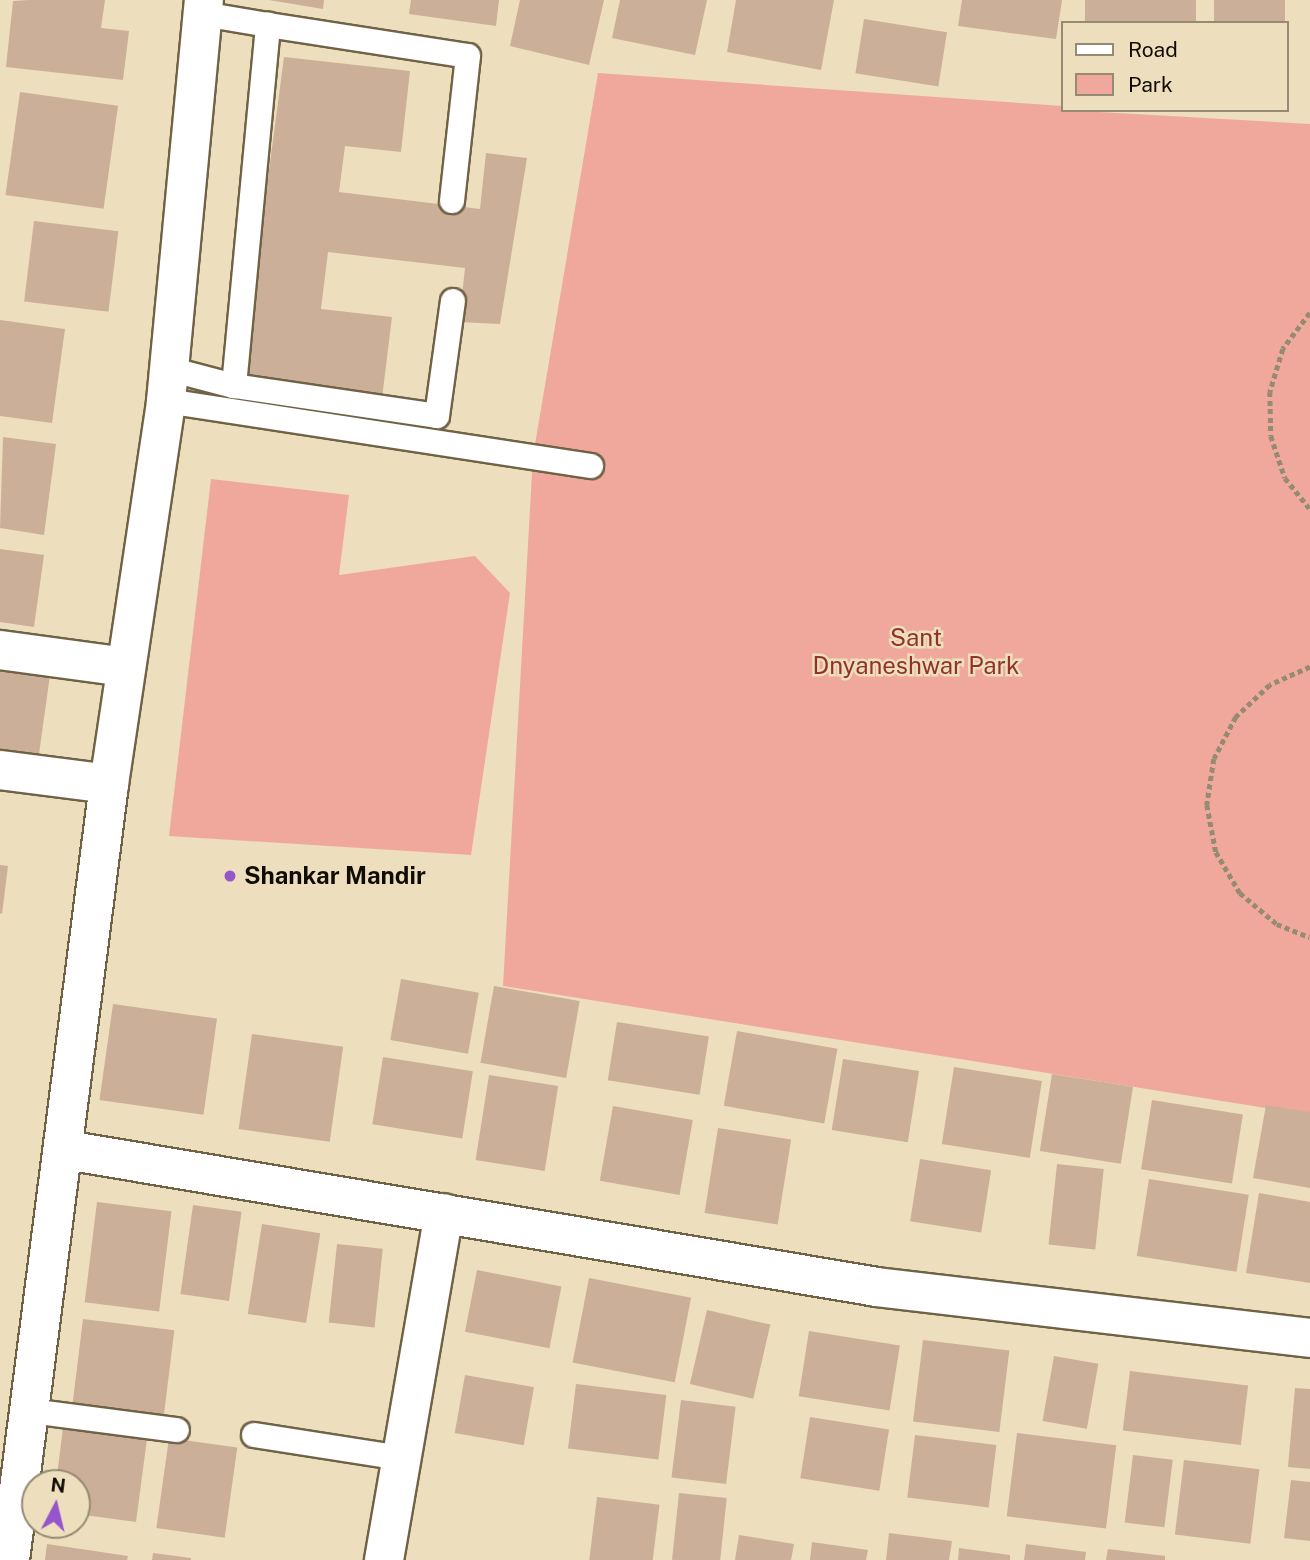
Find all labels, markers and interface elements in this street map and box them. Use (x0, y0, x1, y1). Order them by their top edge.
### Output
legend (1062, 21, 1289, 112)
text: Road (1128, 37, 1178, 62)
text: Park (1128, 72, 1173, 97)
park label: Sant Dnyaneshwar Park (813, 624, 1019, 680)
place label: Shankar Mandir (244, 862, 426, 890)
marker: Shankar Mandir (222, 868, 238, 884)
north arrow (21, 1469, 91, 1539)
text: N (50, 1473, 67, 1497)

